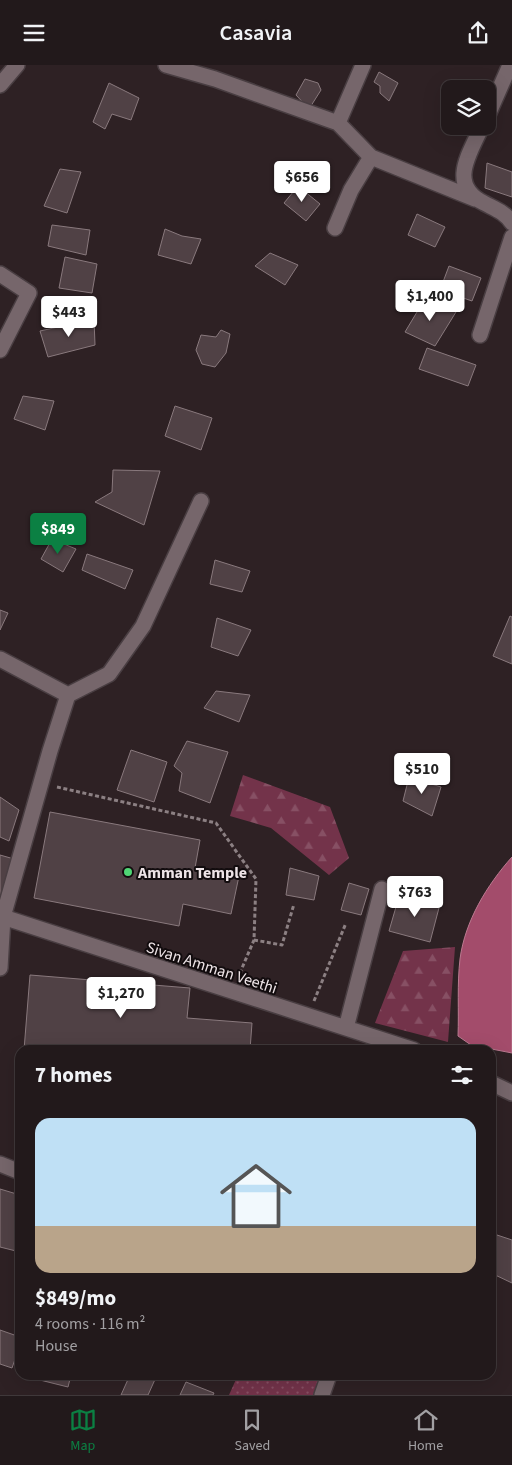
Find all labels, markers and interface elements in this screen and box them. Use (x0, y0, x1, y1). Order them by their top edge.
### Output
text: Casavia (220, 17, 292, 49)
icon: menu (20, 19, 48, 47)
icon: share (464, 19, 492, 47)
map controls (441, 80, 496, 135)
button: layers (441, 80, 496, 135)
pin: $656 (272, 161, 332, 203)
text: $656 (285, 166, 319, 188)
pin: $1,400 (389, 279, 471, 322)
text: $1,400 (406, 285, 454, 307)
pin: $443 (39, 295, 99, 338)
text: $443 (52, 301, 86, 323)
pin: $849 (28, 513, 88, 555)
text: $849 (41, 518, 75, 540)
pin: $510 (392, 753, 452, 795)
text: $510 (405, 758, 439, 780)
place label: Amman Temple (137, 862, 247, 884)
marker: Amman Temple (122, 866, 134, 878)
pin: $763 (385, 875, 445, 918)
text: $763 (398, 881, 432, 903)
street label: Sivan Amman Veethi (143, 936, 280, 1000)
pin: $1,270 (80, 977, 162, 1019)
text: $1,270 (97, 982, 145, 1004)
text: 7 homes (35, 1060, 112, 1090)
icon: filters (448, 1061, 476, 1089)
icon: home (211, 1151, 301, 1241)
text: $849/mo (35, 1283, 116, 1313)
text: 4 rooms · 116 m² (35, 1313, 145, 1335)
text: House (35, 1335, 77, 1357)
tab: Map (69, 1406, 97, 1456)
tab: Saved (234, 1406, 270, 1456)
tab: Home (408, 1406, 443, 1456)

